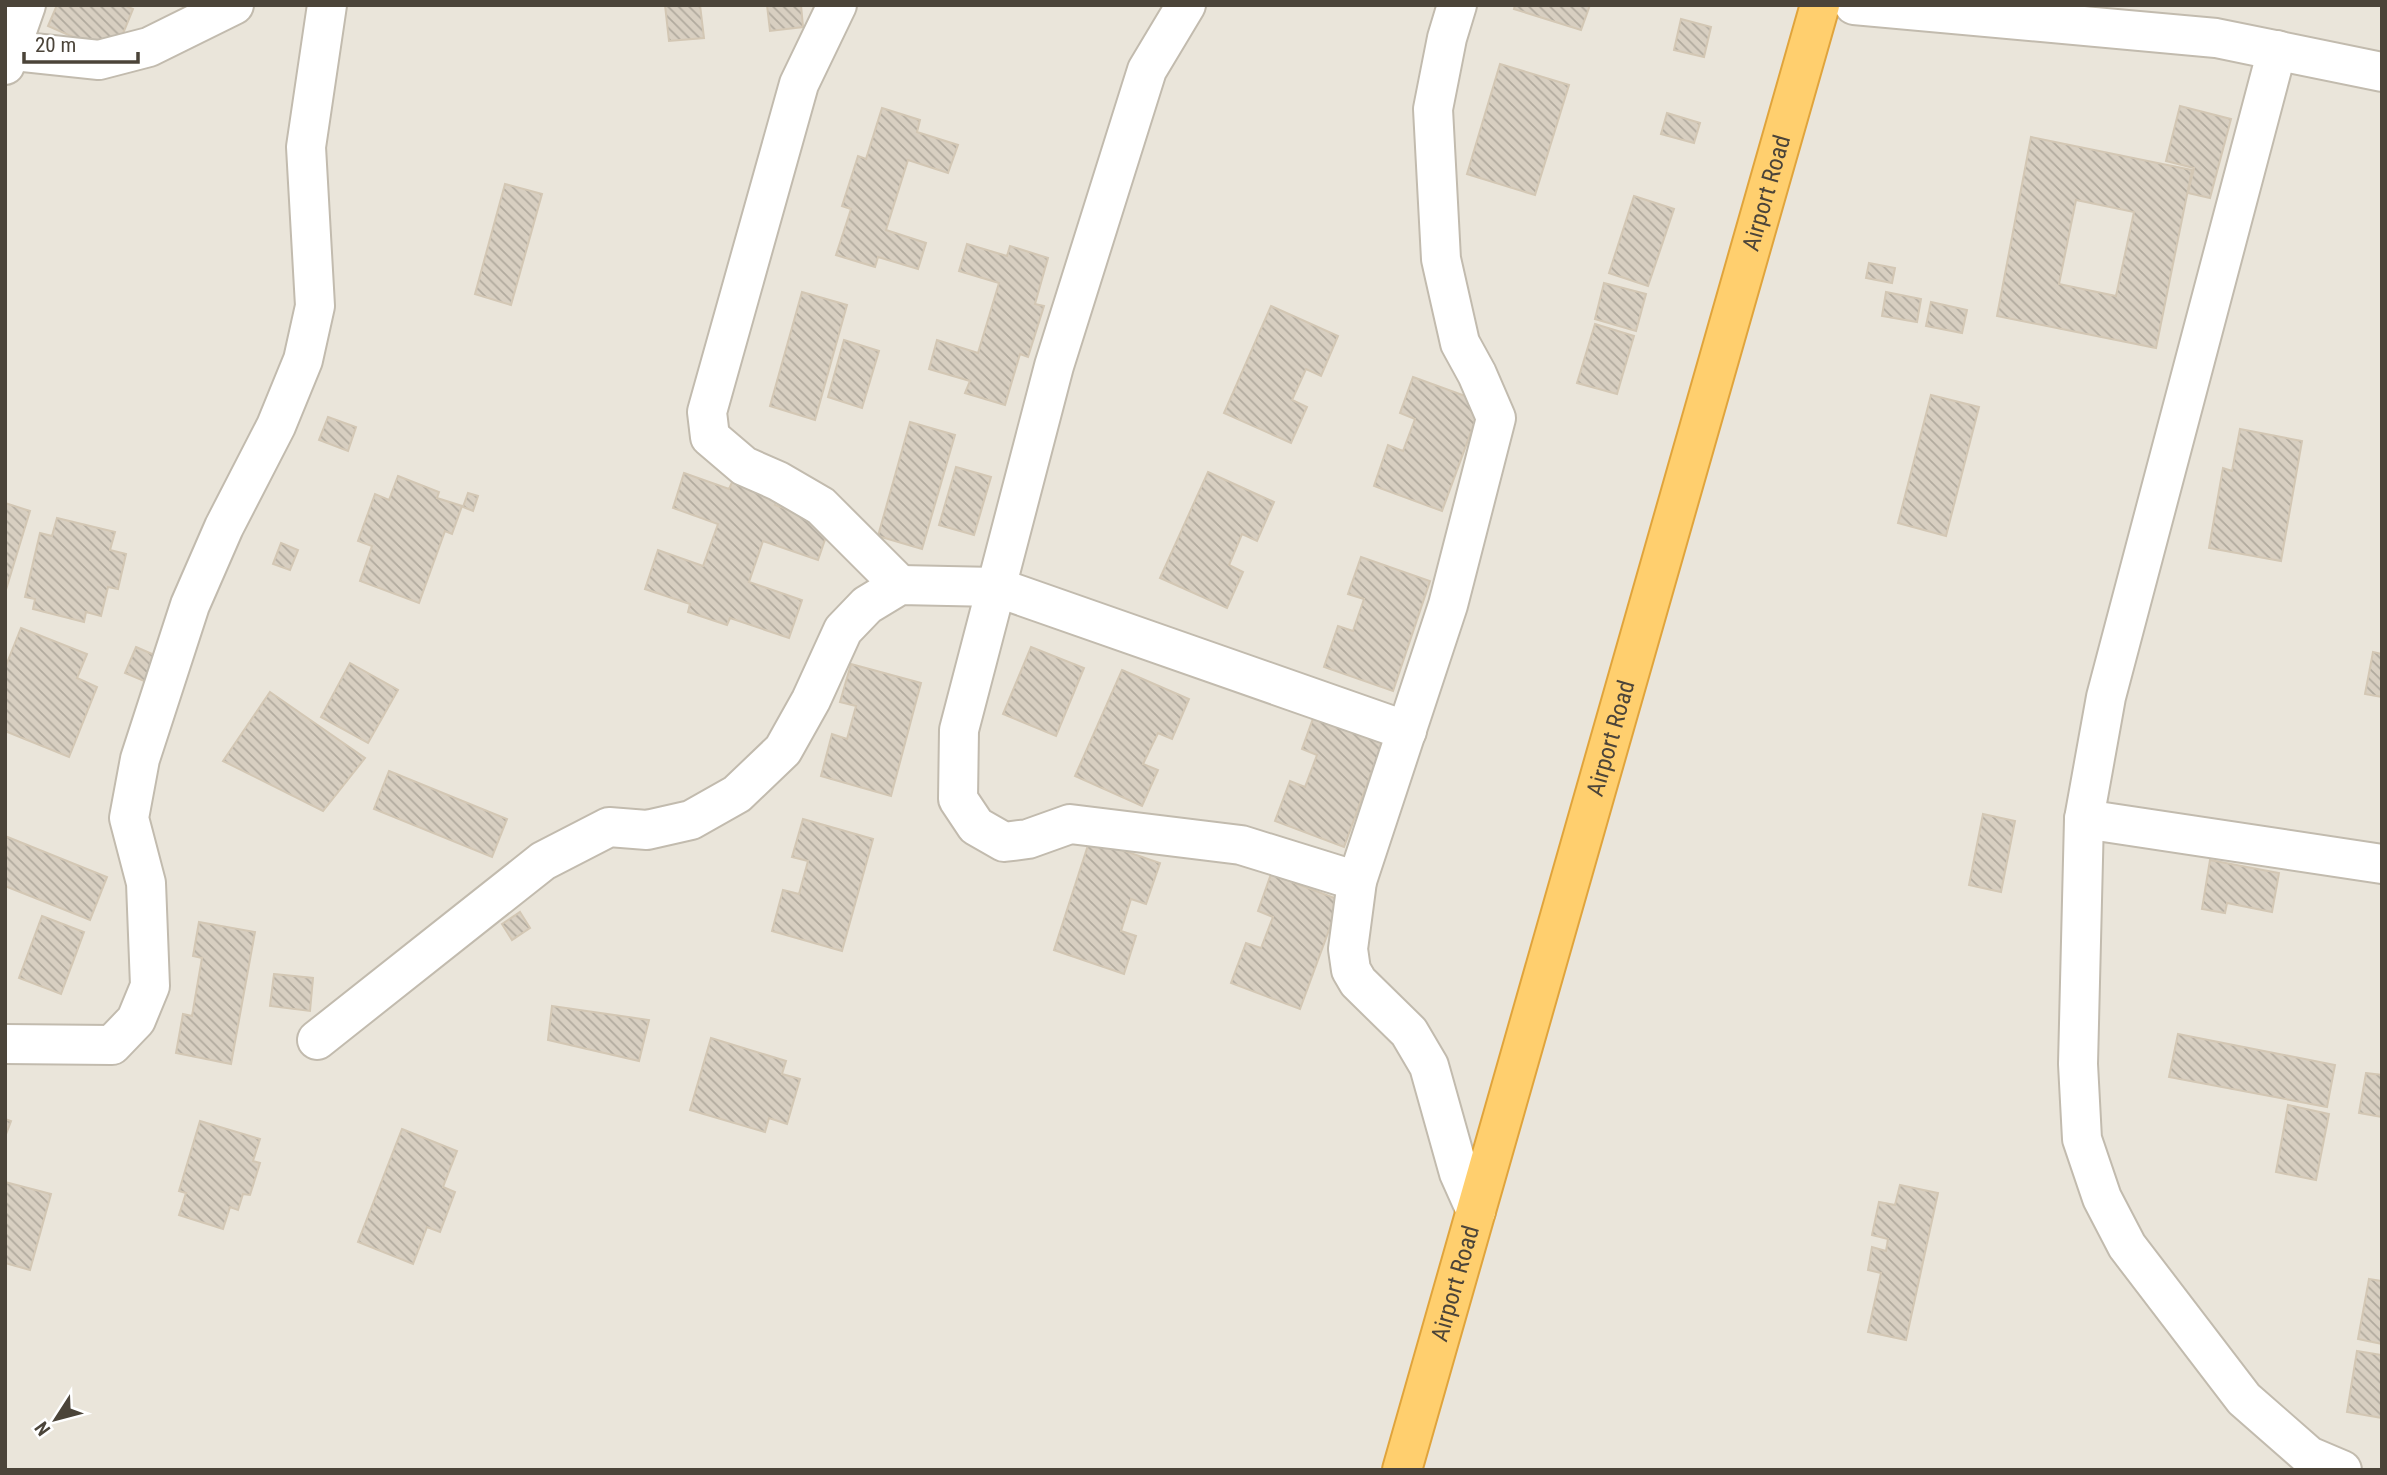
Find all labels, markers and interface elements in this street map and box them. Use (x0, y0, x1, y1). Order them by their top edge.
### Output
scale bar (24, 21, 138, 65)
text: 20 m (35, 33, 76, 57)
street label: Airport Road (1737, 132, 1796, 254)
street label: Airport Road (1581, 677, 1641, 799)
street label: Airport Road (1425, 1222, 1485, 1345)
north arrow (21, 1384, 91, 1454)
text: N (30, 1417, 55, 1440)

